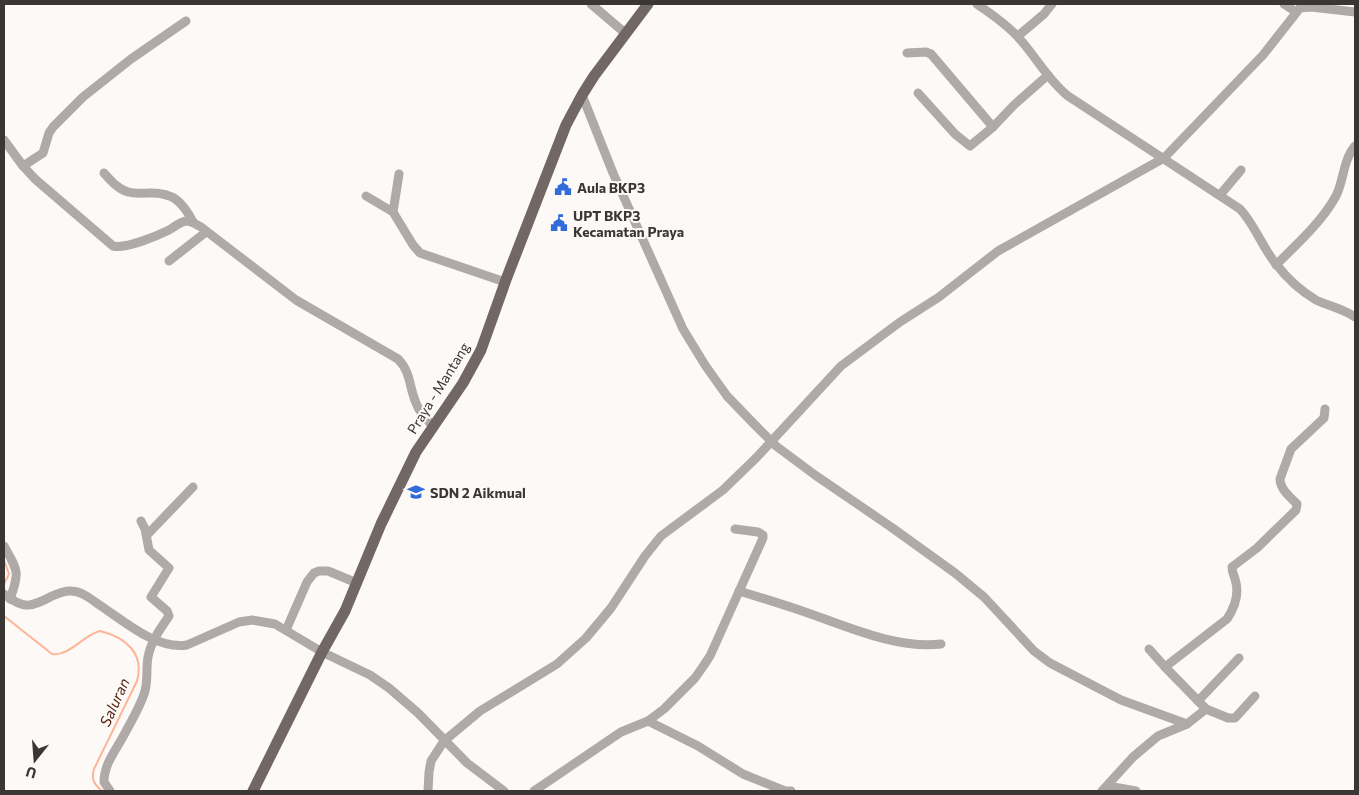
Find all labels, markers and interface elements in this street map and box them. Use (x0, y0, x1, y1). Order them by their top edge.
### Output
public building icon: Aula BKP3 (553, 177, 573, 197)
place label: Aula BKP3 (577, 179, 645, 196)
place label: UPT BKP3 Kecamatan Praya (573, 207, 684, 240)
public building icon: UPT BKP3 Kecamatan Praya (549, 213, 569, 233)
street label: Praya - Mantang (403, 339, 473, 437)
school or university icon: SDN 2 Aikmual (406, 482, 426, 502)
place label: SDN 2 Aikmual (430, 484, 526, 501)
water label: Saluran (95, 675, 133, 729)
north arrow (10, 735, 60, 785)
text: U (24, 763, 38, 783)

